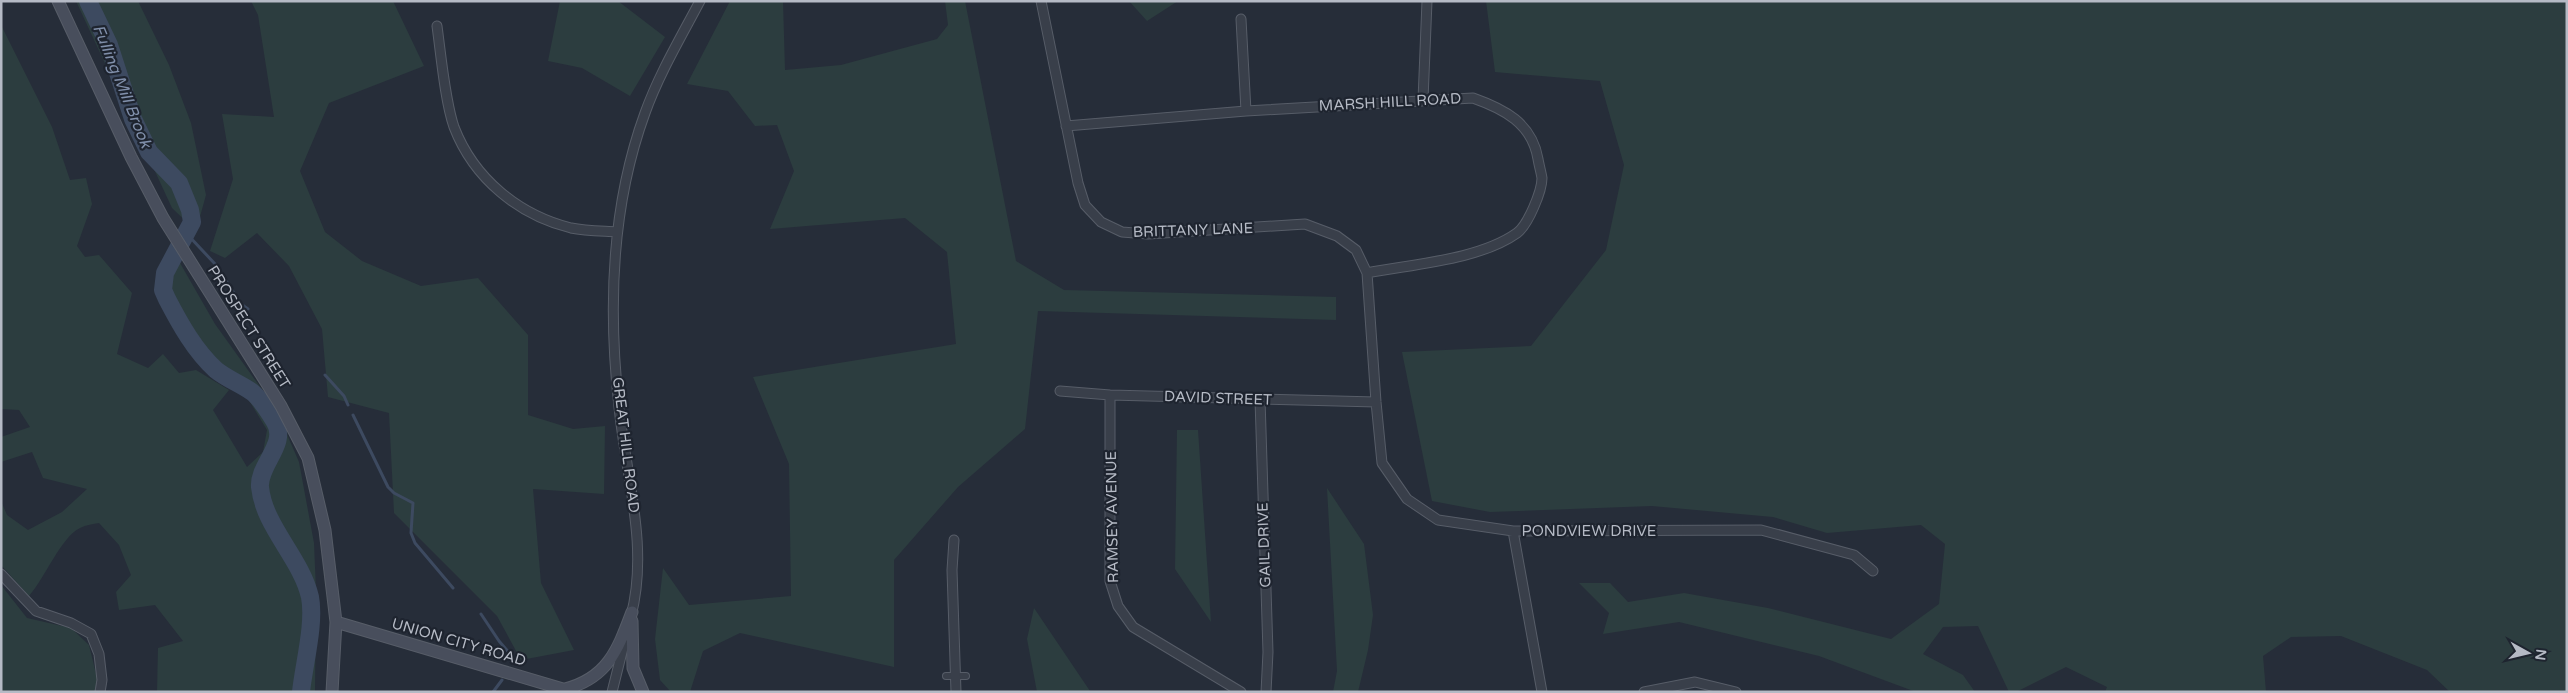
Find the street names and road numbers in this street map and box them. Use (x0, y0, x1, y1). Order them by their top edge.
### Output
street label: MARSH HILL ROAD (1318, 89, 1462, 115)
street label: BRITTANY LANE (1132, 219, 1254, 241)
street label: PROSPECT STREET (204, 262, 294, 392)
street label: GREAT HILL ROAD (609, 376, 643, 514)
street label: DAVID STREET (1164, 387, 1272, 409)
street label: RAMSEY AVENUE (1102, 451, 1122, 583)
street label: GAIL DRIVE (1254, 502, 1274, 588)
street label: PONDVIEW DRIVE (1522, 522, 1656, 540)
street label: UNION CITY ROAD (390, 614, 528, 670)

